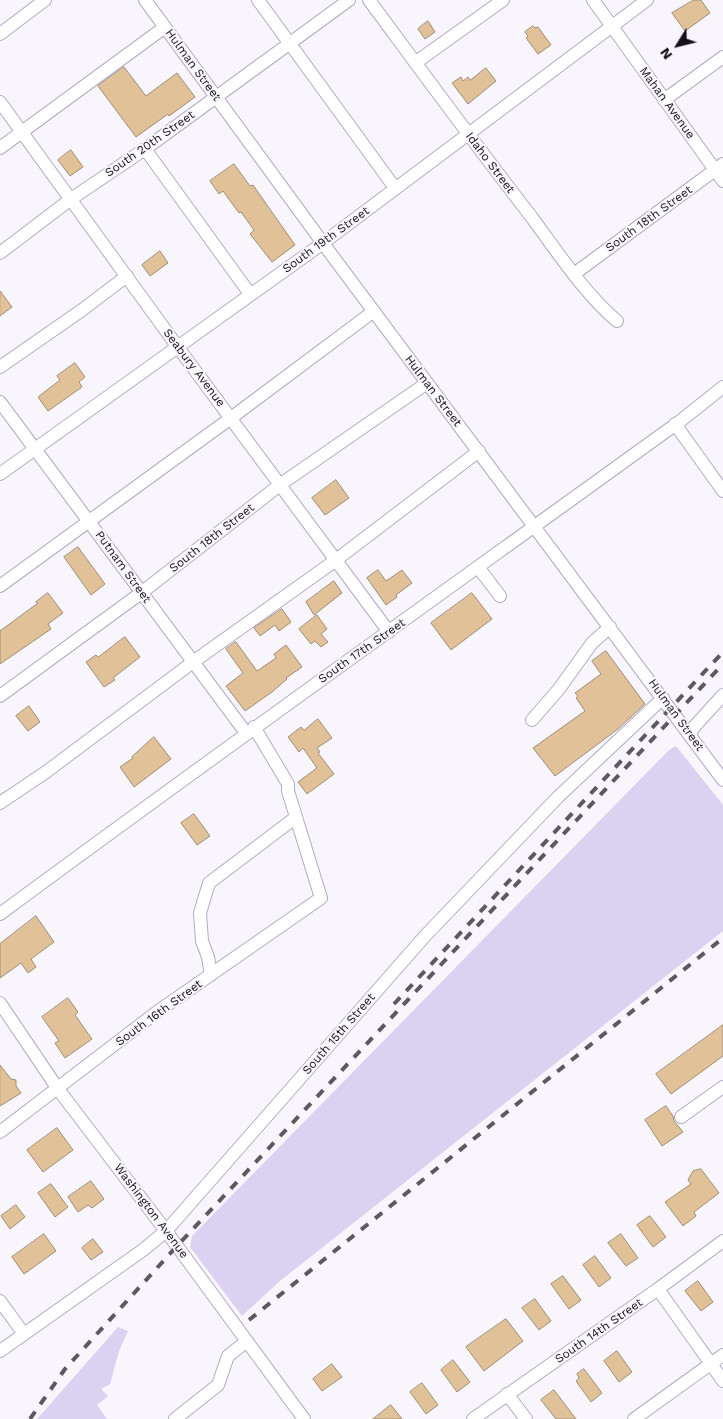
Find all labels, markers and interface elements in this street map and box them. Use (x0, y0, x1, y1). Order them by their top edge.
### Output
north arrow (653, 20, 703, 70)
street label: Hulman Street (162, 26, 224, 104)
text: N (656, 45, 675, 63)
street label: Mahan Avenue (636, 64, 698, 142)
street label: South 20th Street (102, 108, 198, 180)
street label: Idaho Street (462, 130, 518, 196)
street label: South 18th Street (603, 183, 695, 255)
street label: South 19th Street (280, 204, 372, 276)
street label: Seabury Avenue (160, 326, 228, 410)
street label: Hulman Street (401, 352, 465, 430)
street label: South 18th Street (167, 500, 257, 576)
street label: Putnam Street (92, 528, 154, 606)
street label: South 17th Street (316, 616, 408, 686)
street label: Hulman Street (645, 676, 707, 754)
street label: South 16th Street (113, 977, 205, 1049)
street label: South 15th Street (300, 990, 378, 1078)
street label: Washington Avenue (111, 1161, 191, 1261)
street label: South 14th Street (552, 1295, 646, 1367)

